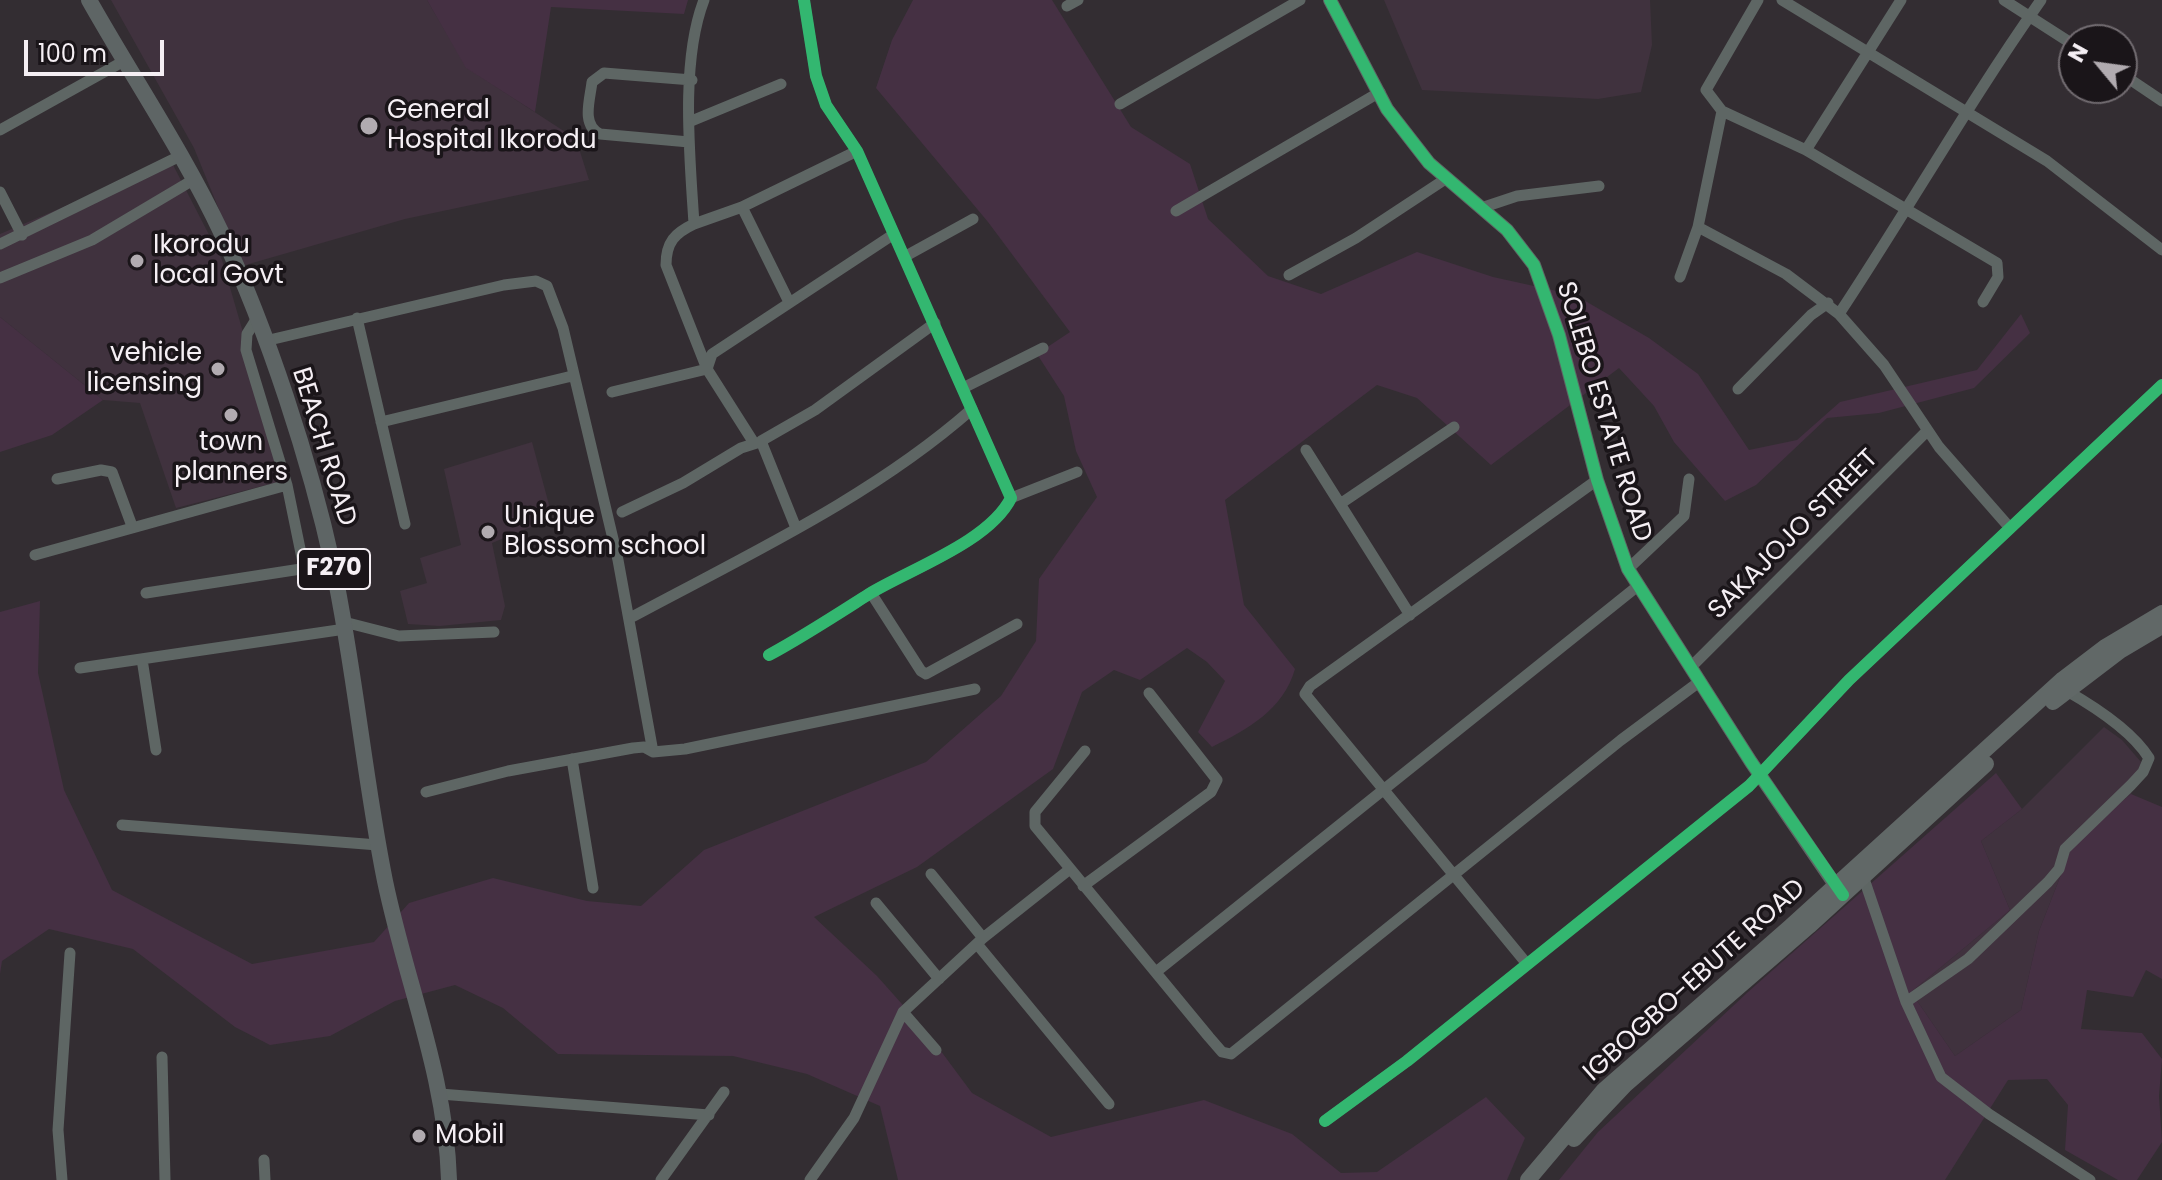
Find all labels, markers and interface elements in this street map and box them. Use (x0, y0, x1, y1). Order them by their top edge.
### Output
scale bar (28, 24, 168, 74)
north arrow (2058, 24, 2138, 104)
text: 100 m (38, 37, 107, 70)
text: N (2061, 38, 2096, 68)
place label: General Hospital Ikorodu (387, 95, 597, 156)
marker: General Hospital Ikorodu (358, 115, 380, 137)
place label: Ikorodu local Govt (153, 230, 284, 292)
marker: Ikorodu local Govt (128, 252, 146, 270)
street label: SOLEBO ESTATE ROAD (1549, 278, 1657, 546)
place label: vehicle licensing (86, 338, 202, 400)
marker: vehicle licensing (209, 360, 227, 378)
street label: BEACH ROAD (284, 364, 362, 530)
marker: town planners (222, 406, 240, 424)
place label: town planners (174, 427, 288, 488)
street label: SAKAJOJO STREET (1703, 444, 1885, 626)
place label: Unique Blossom school (504, 501, 706, 562)
marker: Unique Blossom school (479, 523, 497, 541)
road number: F270 (298, 549, 370, 589)
street label: IGBOGBO-EBUTE ROAD (1578, 873, 1812, 1089)
place label: Mobil (435, 1120, 504, 1152)
marker: Mobil (410, 1127, 428, 1145)

